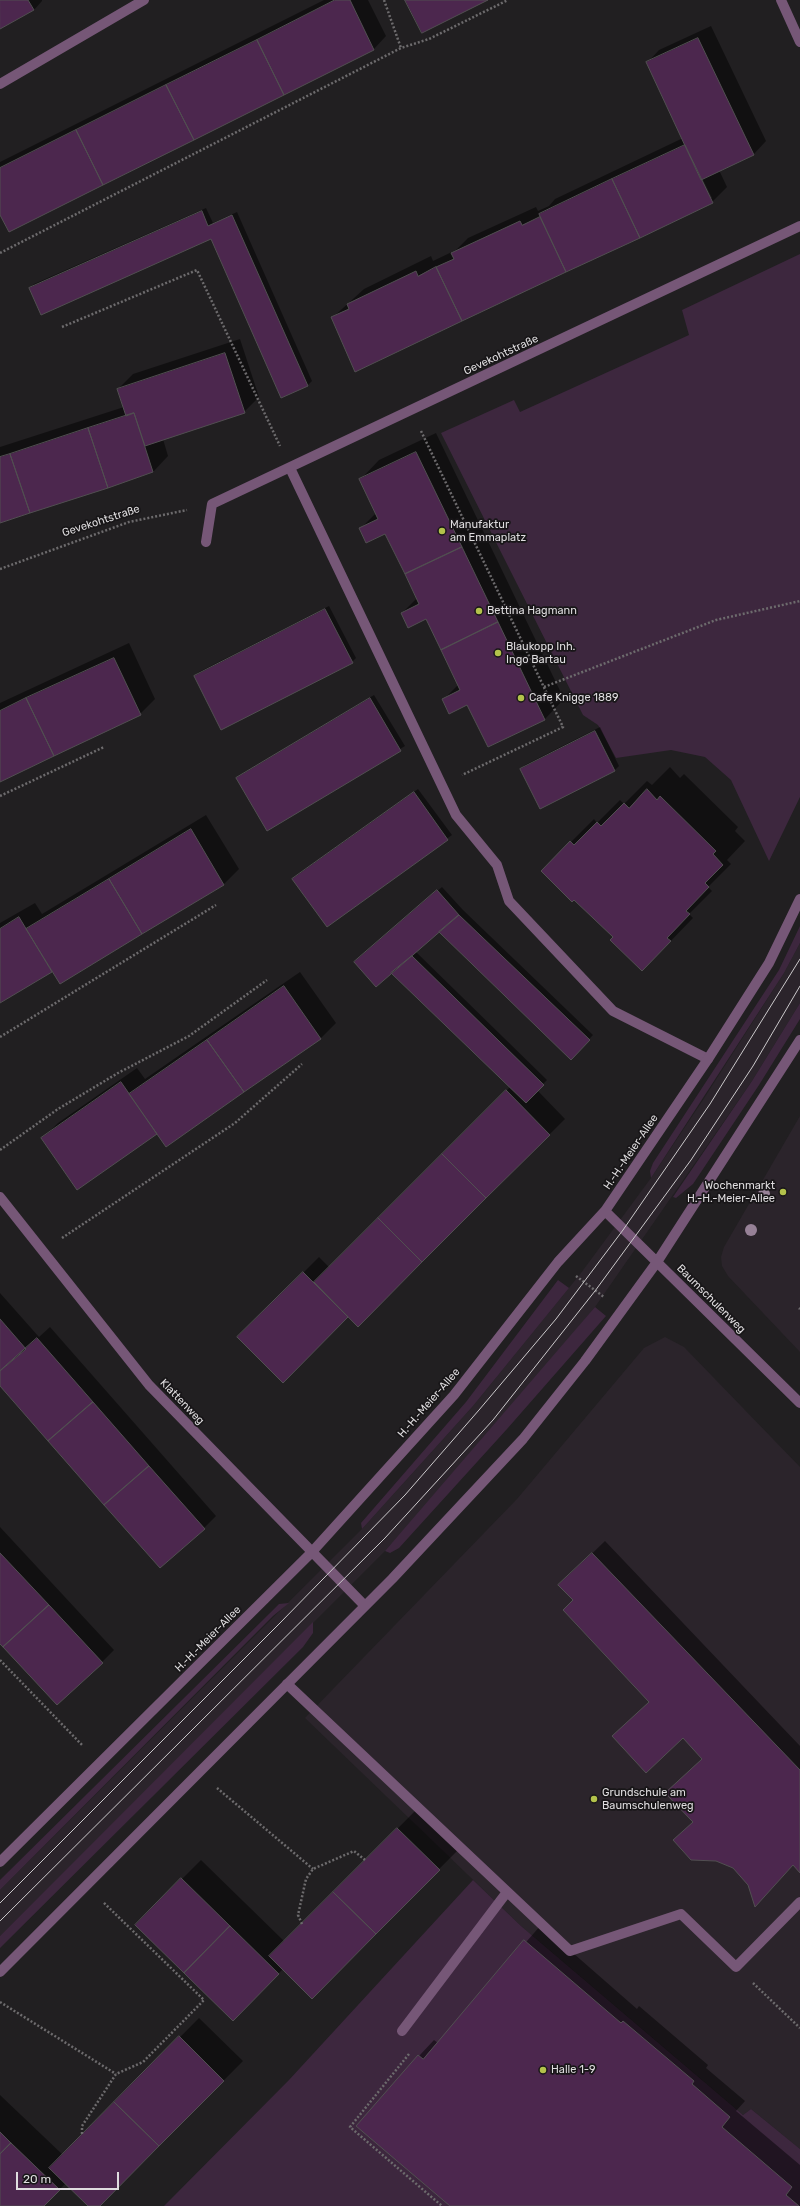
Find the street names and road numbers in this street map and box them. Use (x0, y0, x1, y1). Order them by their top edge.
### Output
street label: Gevekohtstraße (462, 332, 540, 378)
street label: Gevekohtstraße (61, 502, 141, 540)
street label: H.-H.-Meier-Allee (601, 1112, 661, 1192)
street label: Baumschulenweg (674, 1262, 748, 1336)
street label: H.-H.-Meier-Allee (395, 1365, 463, 1441)
street label: Klattenweg (157, 1377, 207, 1427)
street label: H.-H.-Meier-Allee (172, 1603, 244, 1675)

